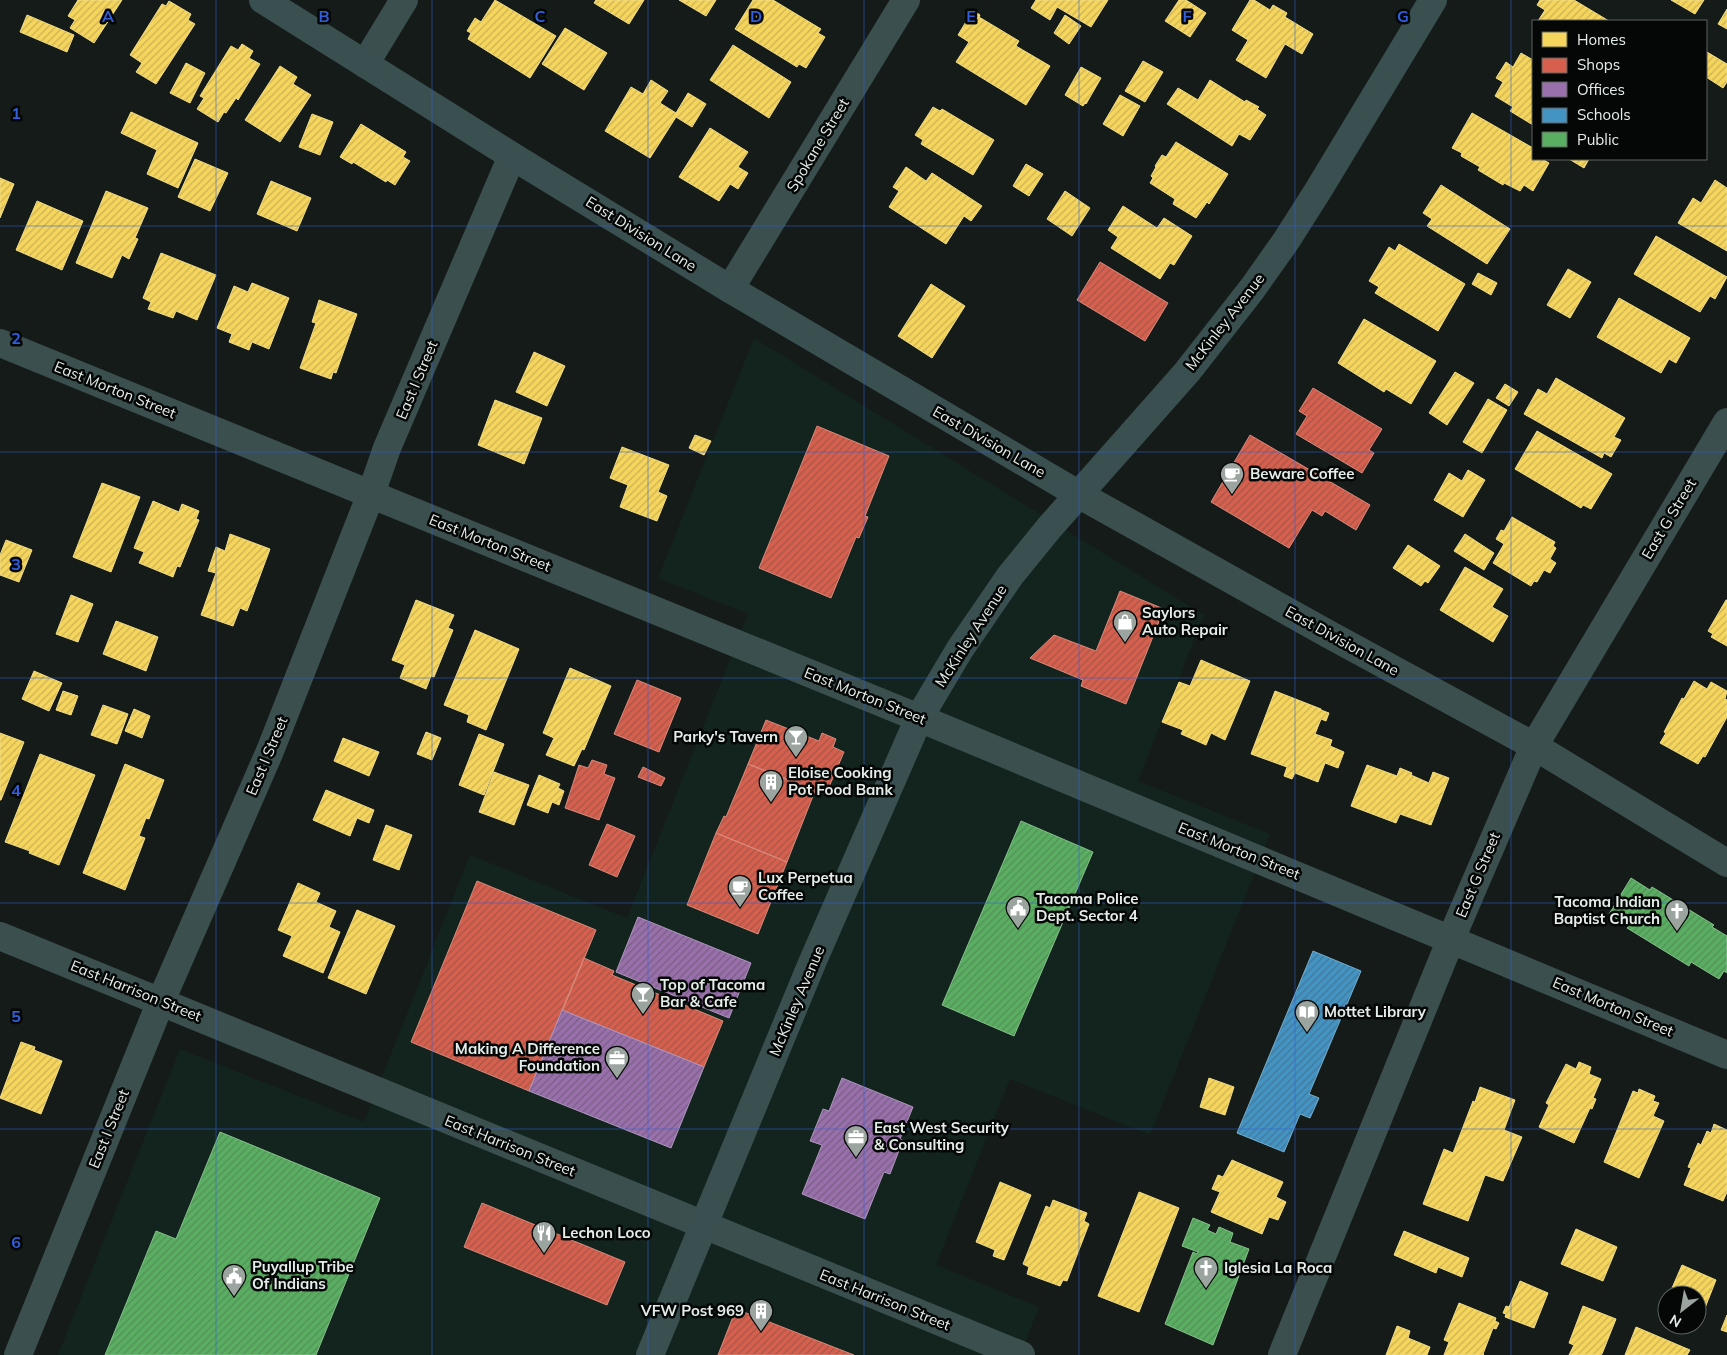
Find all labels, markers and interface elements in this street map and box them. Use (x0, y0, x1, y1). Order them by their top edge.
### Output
text: A (102, 6, 114, 26)
text: B (318, 6, 330, 26)
text: C (535, 6, 546, 26)
text: D (750, 6, 762, 26)
text: E (966, 6, 976, 26)
text: F (1182, 6, 1192, 26)
text: G (1397, 6, 1409, 26)
legend (1532, 20, 1707, 160)
text: Homes (1577, 30, 1626, 49)
text: Shops (1577, 55, 1620, 74)
text: Offices (1577, 80, 1625, 99)
street label: Spokane Street (782, 94, 853, 195)
text: 1 (11, 103, 21, 123)
text: Schools (1577, 105, 1631, 124)
text: Public (1577, 130, 1619, 149)
street label: East Division Lane (582, 192, 700, 275)
street label: McKinley Avenue (1181, 269, 1268, 374)
text: 2 (11, 328, 21, 348)
street label: East I Street (391, 338, 442, 422)
street label: East Morton Street (52, 356, 179, 423)
street label: East Division Lane (930, 402, 1049, 482)
cafe icon: Beware Coffee (1219, 461, 1245, 495)
place label: Beware Coffee (1250, 464, 1354, 483)
street label: East G Street (1637, 475, 1700, 562)
street label: East Morton Street (427, 509, 554, 576)
text: 3 (11, 554, 21, 574)
street label: McKinley Avenue (930, 581, 1011, 690)
street label: East Division Lane (1282, 601, 1402, 680)
place label: Saylors Auto Repair (1142, 603, 1228, 639)
shop icon: Saylors Auto Repair (1112, 609, 1138, 643)
street label: East Morton Street (802, 662, 929, 729)
street label: East I Street (241, 714, 292, 798)
bar icon: Parky's Tavern (783, 724, 809, 758)
place label: Parky's Tavern (673, 727, 778, 746)
place label: Eloise Cooking Pot Food Bank (788, 763, 893, 799)
building icon: Eloise Cooking Pot Food Bank (758, 769, 784, 803)
text: 4 (11, 780, 21, 800)
street label: East Morton Street (1176, 817, 1303, 884)
street label: East G Street (1451, 829, 1504, 920)
place label: Lux Perpetua Coffee (758, 868, 853, 904)
cafe icon: Lux Perpetua Coffee (727, 874, 753, 908)
place label: Tacoma Police Dept. Sector 4 (1036, 889, 1139, 925)
place label: Tacoma Indian Baptist Church (1554, 892, 1660, 928)
public building icon: Tacoma Police Dept. Sector 4 (1005, 895, 1031, 929)
church icon: Tacoma Indian Baptist Church (1664, 898, 1690, 932)
street label: McKinley Avenue (765, 943, 828, 1059)
street label: East Harrison Street (68, 956, 204, 1025)
street label: East Morton Street (1550, 973, 1676, 1041)
place label: Top of Tacoma Bar & Cafe (660, 975, 765, 1011)
bar icon: Top of Tacoma Bar & Cafe (630, 981, 656, 1015)
library icon: Mottet Library (1294, 999, 1320, 1033)
place label: Mottet Library (1324, 1002, 1427, 1021)
text: 5 (11, 1006, 21, 1026)
place label: Making A Difference Foundation (455, 1039, 600, 1075)
office icon: Making A Difference Foundation (604, 1045, 630, 1079)
street label: East I Street (84, 1087, 133, 1171)
street label: East Harrison Street (442, 1111, 578, 1180)
place label: East West Security & Consulting (874, 1118, 1010, 1154)
office icon: East West Security & Consulting (843, 1124, 869, 1158)
restaurant icon: Lechon Loco (531, 1220, 557, 1254)
place label: Lechon Loco (562, 1223, 651, 1242)
text: 6 (11, 1232, 21, 1252)
church icon: Iglesia La Roca (1193, 1255, 1219, 1289)
place label: Puyallup Tribe Of Indians (252, 1257, 354, 1293)
place label: Iglesia La Roca (1224, 1258, 1332, 1277)
public building icon: Puyallup Tribe Of Indians (221, 1263, 247, 1297)
street label: East Harrison Street (817, 1265, 953, 1334)
north arrow (1657, 1285, 1707, 1335)
building icon: VFW Post 969 (748, 1298, 774, 1332)
place label: VFW Post 969 (640, 1301, 744, 1320)
text: N (1666, 1311, 1684, 1332)

